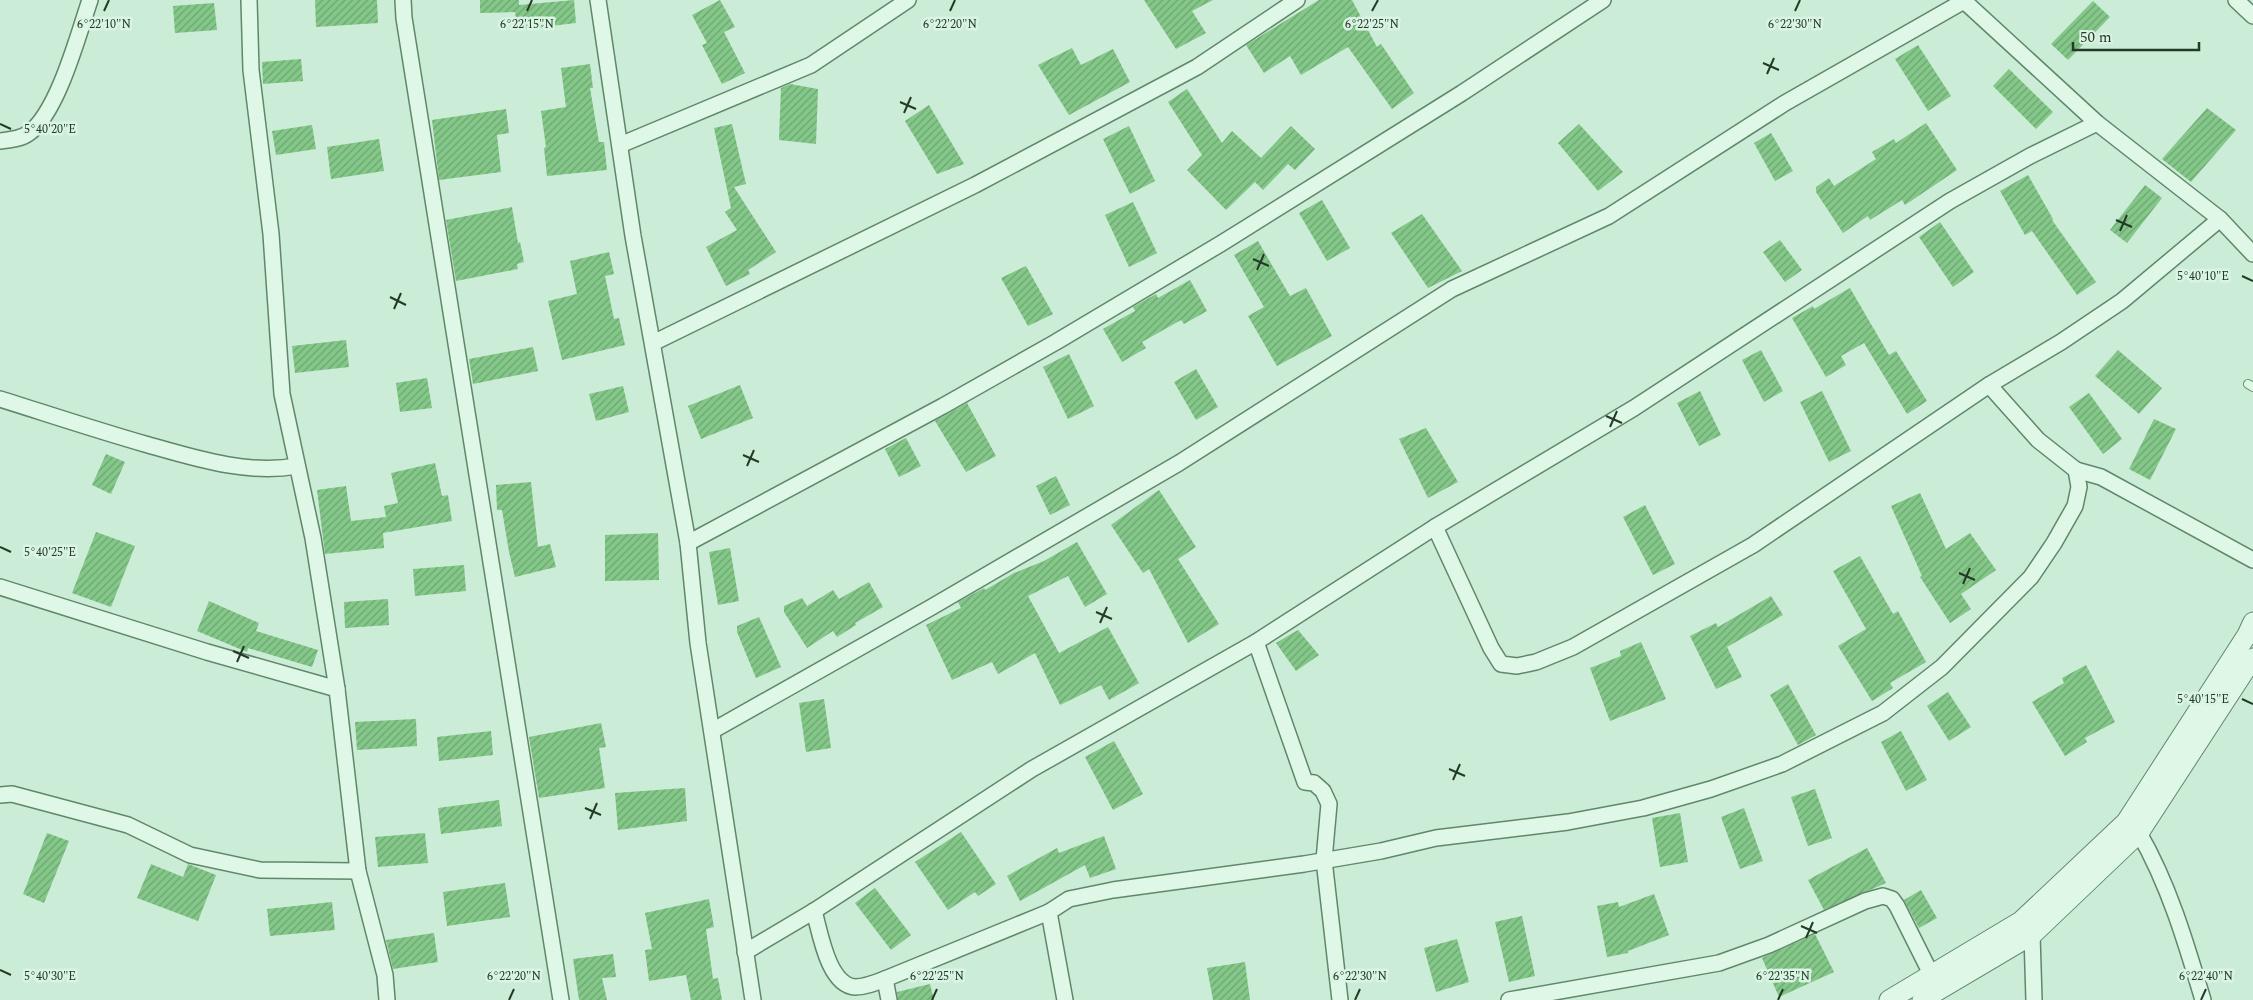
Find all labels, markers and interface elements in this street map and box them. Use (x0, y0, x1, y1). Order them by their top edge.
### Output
text: 6°22'10"N (77, 15, 131, 34)
text: 6°22'15"N (500, 15, 554, 34)
text: 6°22'20"N (923, 15, 977, 34)
text: 6°22'25"N (1345, 15, 1399, 34)
text: 6°22'30"N (1768, 15, 1822, 34)
scale bar (2073, 20, 2199, 52)
text: 50 m (2080, 26, 2112, 49)
text: 5°40'20"E (24, 120, 76, 139)
text: 5°40'10"E (2177, 267, 2229, 286)
text: 5°40'25"E (24, 543, 76, 562)
text: 5°40'15"E (2177, 690, 2229, 709)
text: 5°40'30"E (24, 967, 76, 986)
text: 6°22'20"N (487, 967, 541, 986)
text: 6°22'25"N (910, 967, 964, 986)
text: 6°22'30"N (1333, 967, 1387, 986)
text: 6°22'35"N (1756, 967, 1810, 986)
text: 6°22'40"N (2179, 967, 2233, 986)

